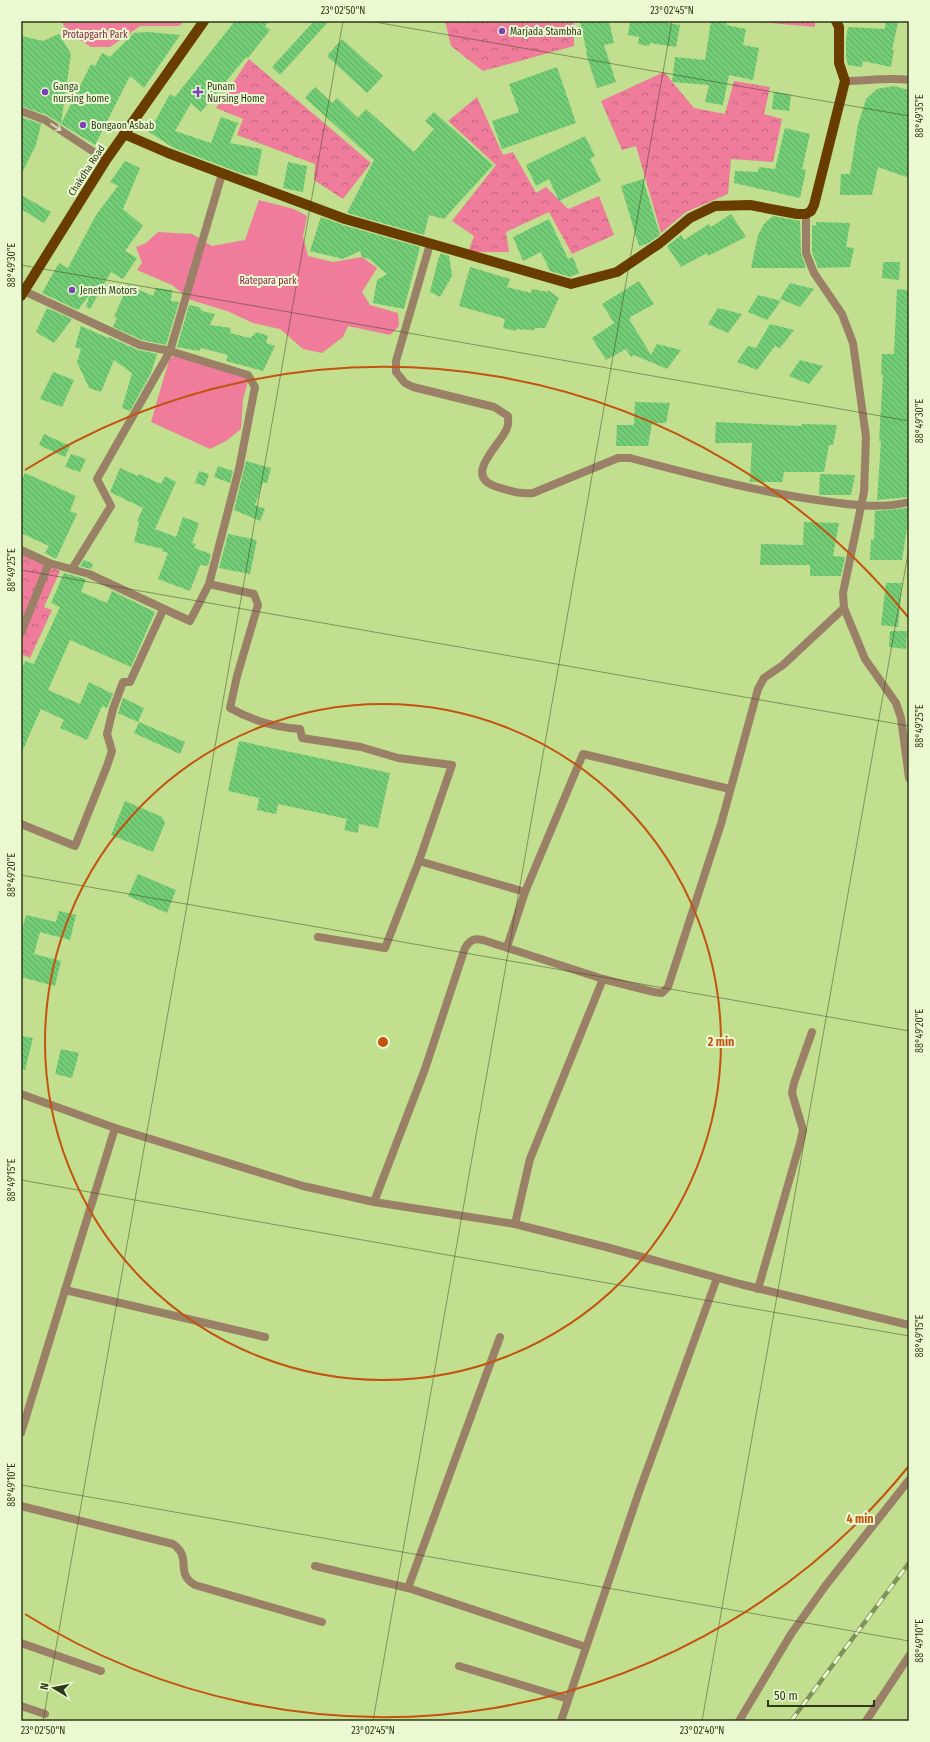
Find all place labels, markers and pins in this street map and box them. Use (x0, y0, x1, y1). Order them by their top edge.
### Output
marker: Marjada Stambha (497, 26, 507, 36)
place label: Marjada Stambha (510, 26, 582, 38)
place label: Ganga nursing home (53, 81, 109, 105)
place label: Punam Nursing Home (207, 81, 265, 105)
marker: Punam Nursing Home (192, 86, 204, 98)
marker: Ganga nursing home (40, 87, 50, 97)
marker: Bongaon Asbab (78, 120, 88, 130)
place label: Bongaon Asbab (91, 120, 154, 132)
marker: Jeneth Motors (67, 285, 77, 295)
place label: Jeneth Motors (80, 285, 137, 297)
centre of rings (376, 1035, 390, 1049)

